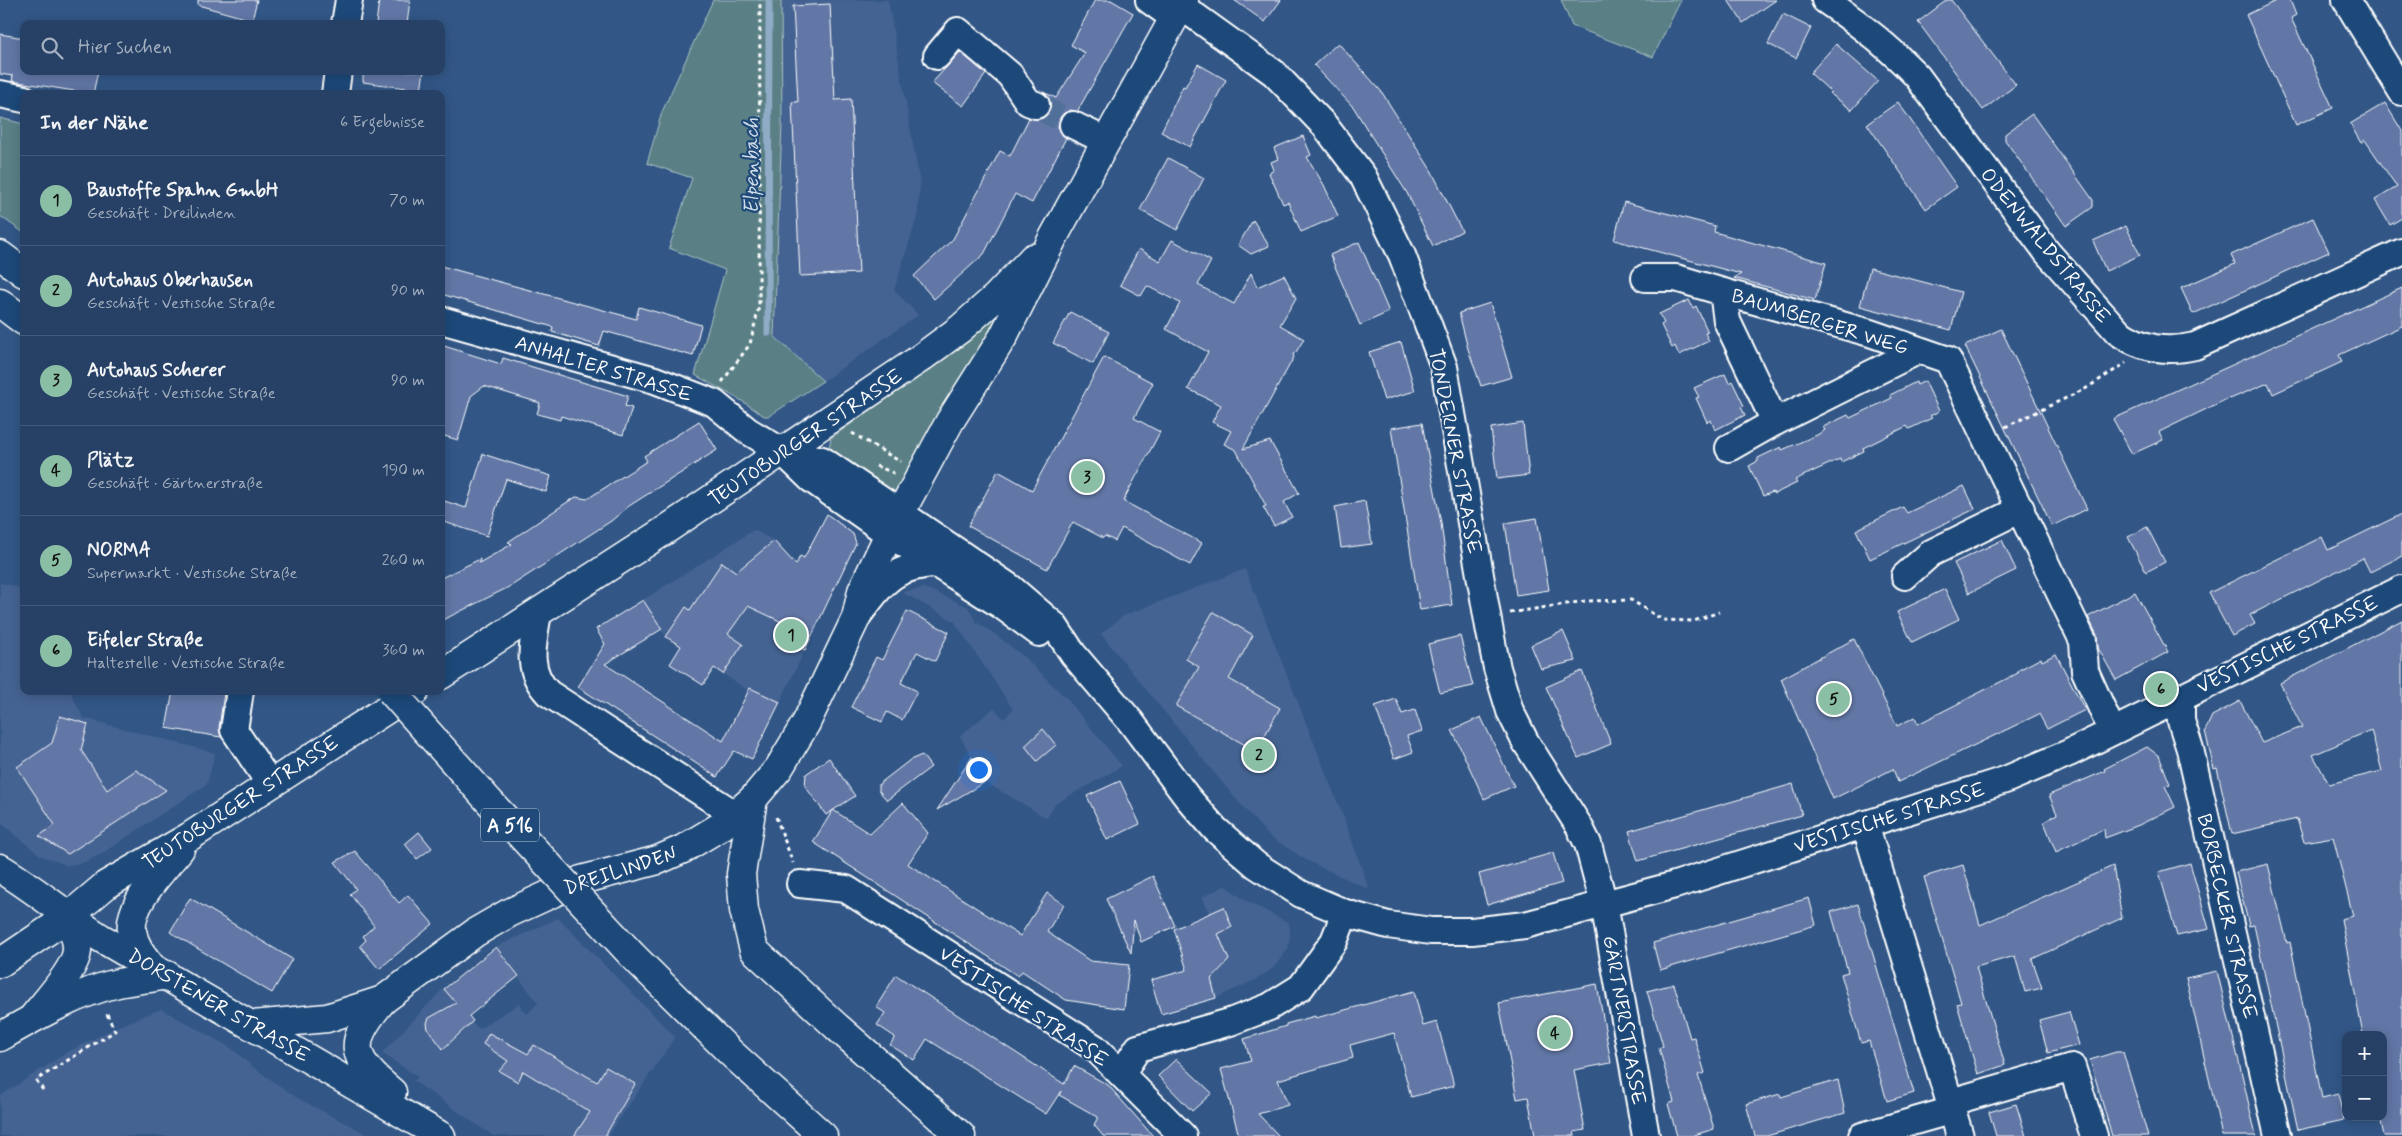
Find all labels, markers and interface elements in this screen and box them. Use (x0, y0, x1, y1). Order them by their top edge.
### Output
search box (20, 20, 445, 75)
icon: search (38, 34, 66, 62)
text: Hier suchen (78, 35, 172, 60)
text: In der Nähe (40, 109, 148, 137)
text: 6 Ergebnisse (340, 112, 425, 133)
water label: Elpenbach (738, 118, 766, 214)
street label: ODENWALDSTRASSE (1974, 162, 2116, 330)
text: Baustoffe Spahn GmbH (87, 178, 278, 203)
text: 1 (52, 190, 60, 211)
text: 70 m (389, 190, 425, 211)
text: Geschäft · Dreilinden (87, 203, 236, 224)
text: Autohaus Oberhausen (87, 268, 253, 293)
text: 2 (52, 280, 60, 301)
text: 90 m (391, 280, 425, 301)
street label: BAUMBERGER WEG (1728, 283, 1911, 362)
text: Geschäft · Vestische Straße (87, 293, 276, 314)
street label: ANHALTER STRASSE (512, 330, 695, 409)
street label: TONDERNER STRASSE (1421, 346, 1488, 556)
text: Autohaus Scherer (87, 358, 225, 383)
street label: TEUTOBURGER STRASSE (703, 363, 908, 513)
text: 3 (52, 370, 60, 391)
text: 90 m (391, 370, 425, 391)
text: Geschäft · Vestische Straße (87, 383, 276, 404)
text: Plätz (87, 448, 134, 473)
pin: 3 (1071, 458, 1103, 496)
text: 4 (51, 460, 61, 481)
text: 190 m (382, 460, 425, 481)
text: Geschäft · Gärtnerstraße (87, 473, 263, 494)
text: NORMA (87, 538, 151, 563)
text: 5 (51, 550, 61, 571)
text: 260 m (382, 550, 425, 571)
text: Supermarkt · Vestische Straße (87, 563, 297, 584)
street label: VESTISCHE STRASSE (2192, 590, 2383, 701)
pin: 1 (775, 616, 807, 654)
text: Eifeler Straße (87, 628, 203, 653)
text: 6 (52, 640, 60, 661)
text: 360 m (382, 640, 425, 661)
text: Haltestelle · Vestische Straße (87, 653, 285, 674)
pin: 6 (2145, 670, 2177, 708)
pin: 5 (1818, 680, 1850, 718)
street label: TEUTOBURGER STRASSE (137, 730, 344, 877)
pin: 2 (1243, 736, 1275, 774)
your location (966, 757, 992, 783)
street label: VESTISCHE STRASSE (1790, 776, 1988, 860)
road number: A 516 (481, 808, 539, 842)
street label: BORBECKER STRASSE (2190, 811, 2263, 1022)
street label: DREILINDEN (561, 840, 680, 902)
street label: GÄRTNERSTRASSE (1595, 933, 1652, 1107)
street label: VESTISCHE STRASSE (933, 940, 1113, 1074)
street label: DORSTENER STRASSE (122, 943, 314, 1070)
pin: 4 (1539, 1014, 1571, 1052)
map controls (2342, 1031, 2387, 1121)
button: + (2342, 1031, 2387, 1076)
button: − (2342, 1076, 2387, 1121)

